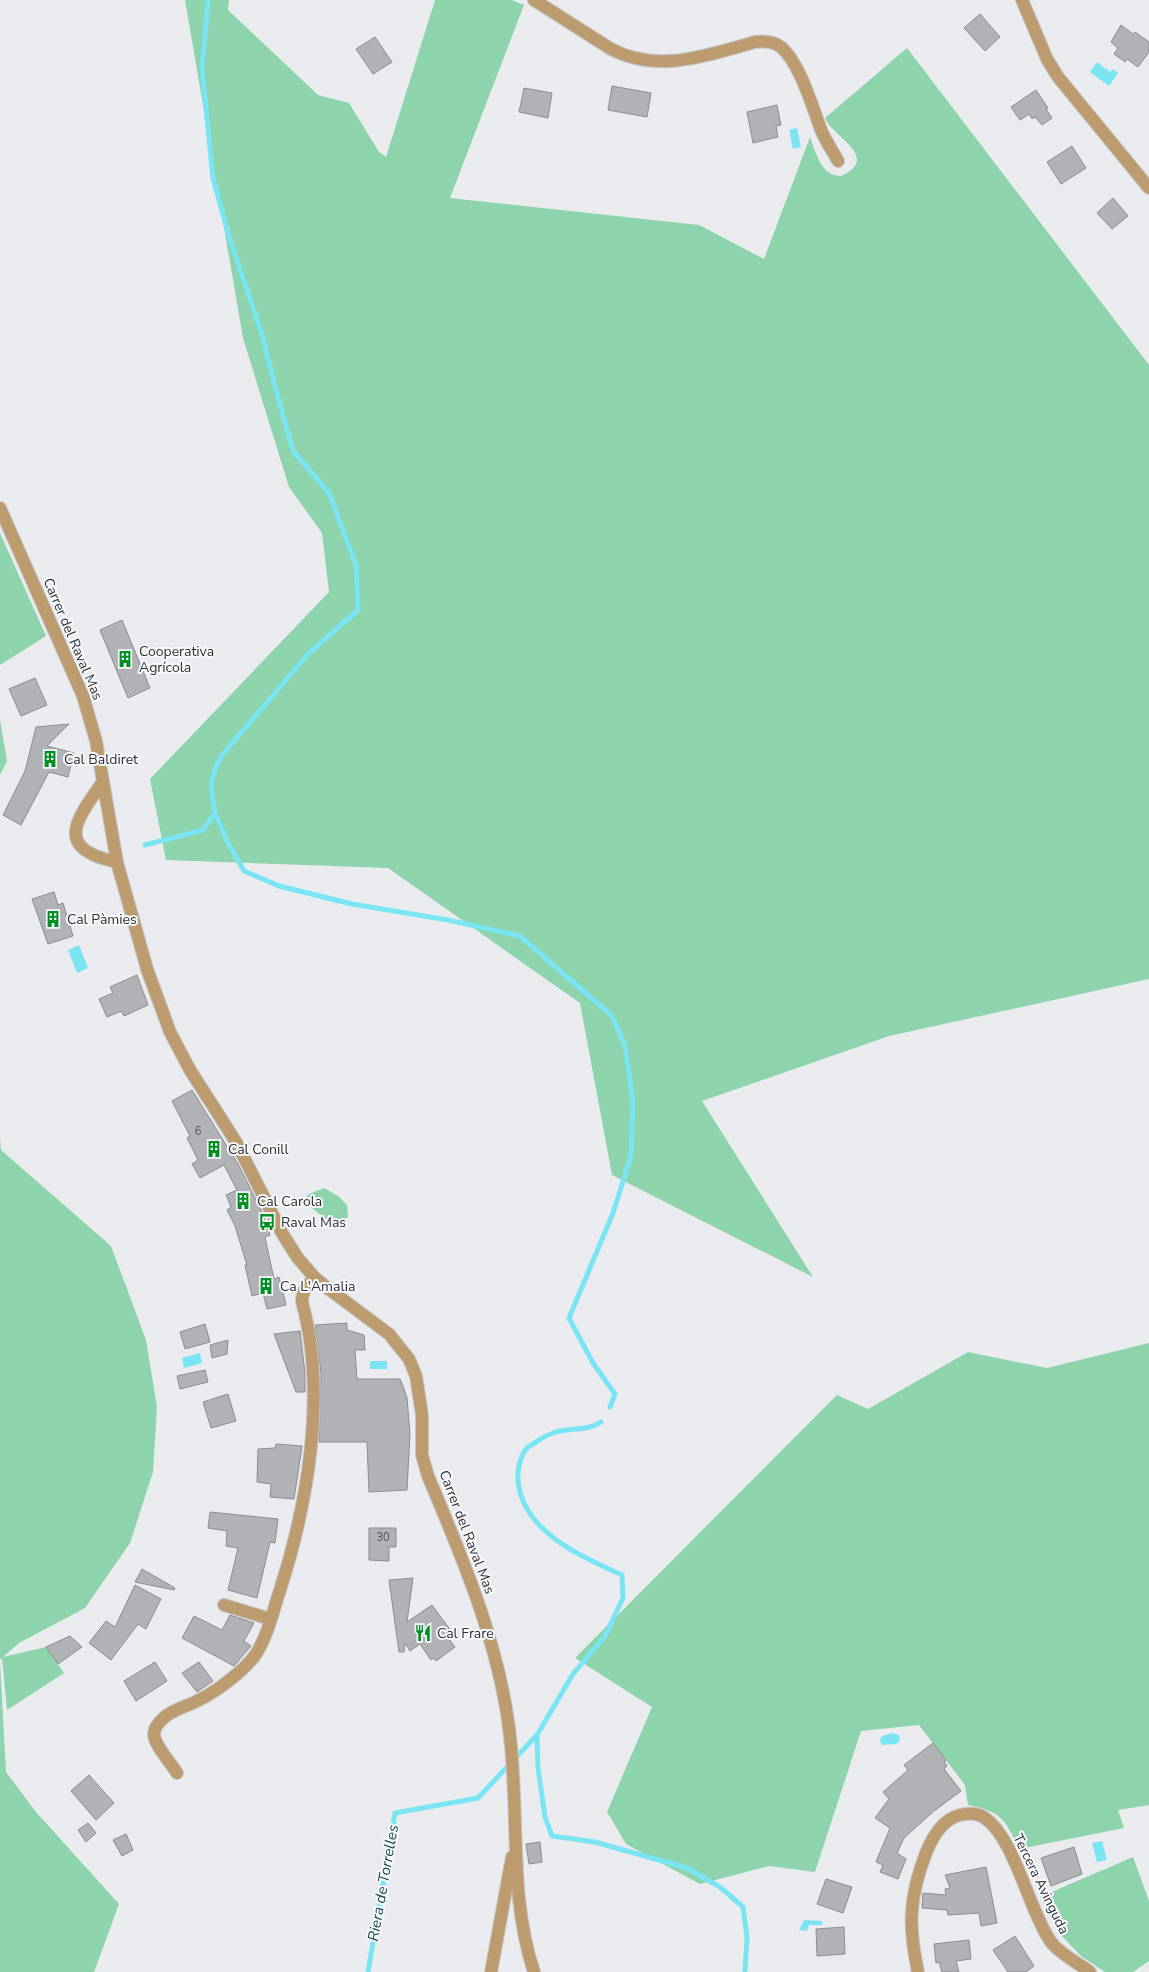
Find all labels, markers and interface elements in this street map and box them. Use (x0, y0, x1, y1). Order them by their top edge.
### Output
street label: Carrer del Raval Mas (39, 575, 107, 703)
place label: Cooperativa Agrícola (139, 642, 214, 677)
building icon: Cooperativa Agrícola (115, 649, 135, 669)
building icon: Cal Baldiret (40, 749, 60, 769)
place label: Cal Baldiret (64, 750, 138, 769)
building icon: Cal Pàmies (43, 909, 63, 929)
place label: Cal Pàmies (67, 910, 137, 929)
house number: 6 (195, 1124, 202, 1139)
building icon: Cal Conill (204, 1139, 224, 1159)
place label: Cal Conill (228, 1140, 289, 1159)
building icon: Cal Carola (233, 1191, 253, 1211)
place label: Cal Carola (257, 1192, 322, 1211)
bus stop icon: Raval Mas (257, 1212, 277, 1232)
place label: Raval Mas (281, 1213, 346, 1232)
building icon: Ca L'Amalia (256, 1276, 276, 1296)
place label: Ca L'Amalia (280, 1277, 355, 1296)
street label: Carrer del Raval Mas (435, 1467, 499, 1597)
house number: 30 (376, 1530, 390, 1545)
restaurant icon: Cal Frare (413, 1623, 433, 1643)
place label: Cal Frare (437, 1624, 494, 1643)
water label: Riera de Torrelles (363, 1823, 403, 1943)
street label: Tercera Avinguda (1008, 1831, 1074, 1937)

